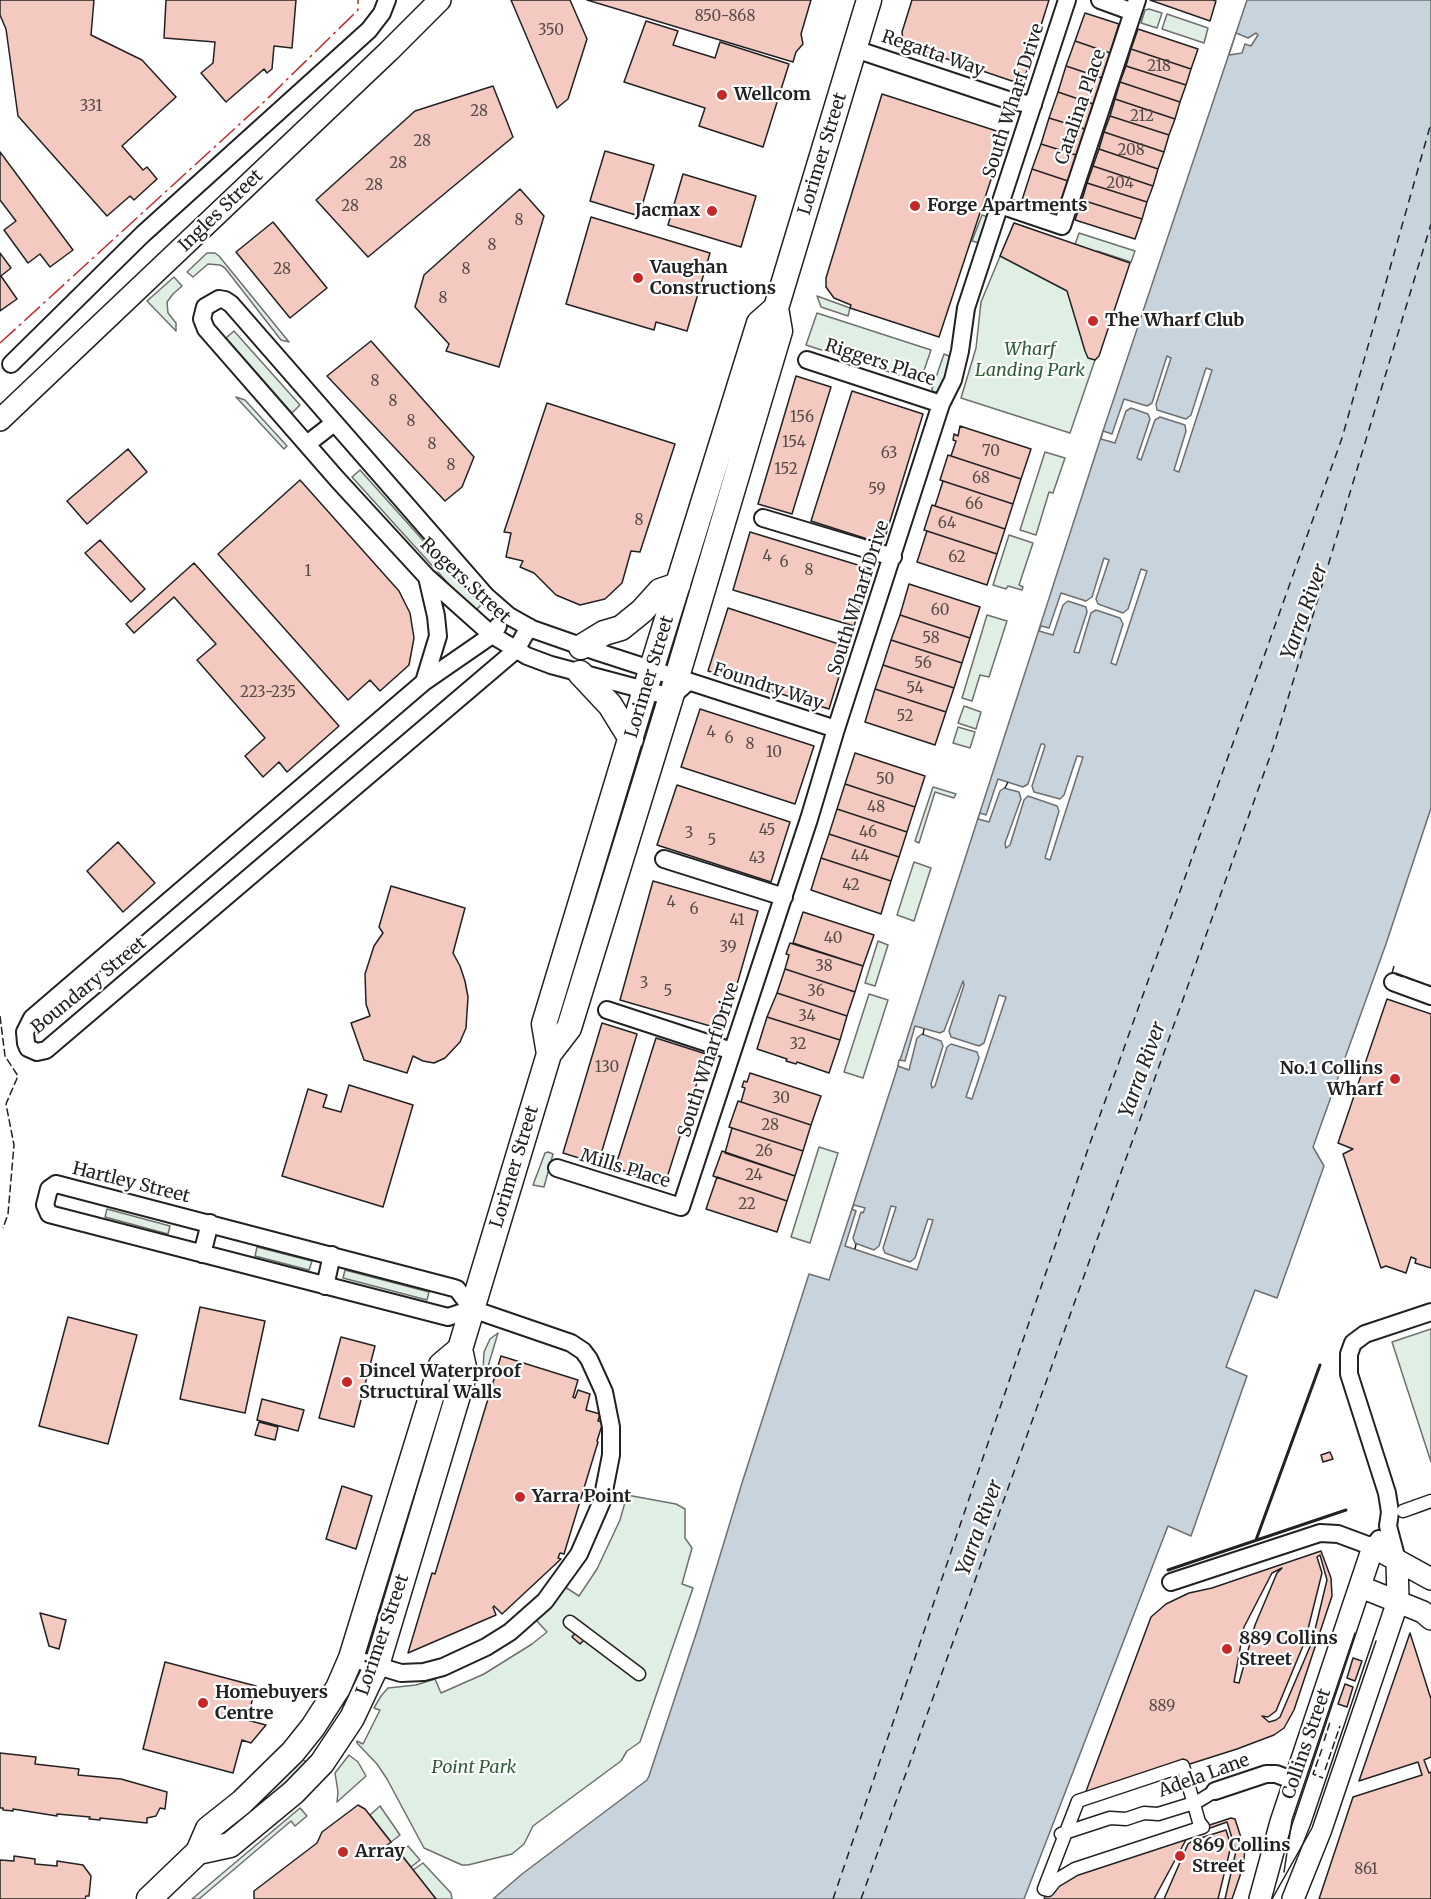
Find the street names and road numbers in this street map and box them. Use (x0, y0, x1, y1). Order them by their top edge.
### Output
street label: South Wharf Drive (979, 21, 1049, 181)
street label: Regatta Way (879, 26, 987, 82)
street label: Catalina Place (1051, 46, 1111, 168)
street label: Lorimer Street (794, 90, 852, 218)
street label: Ingles Street (174, 165, 268, 257)
street label: Riggers Place (822, 335, 938, 391)
street label: South Wharf Drive (824, 518, 894, 678)
street label: Rogers Street (415, 534, 515, 628)
street label: Lorimer Street (621, 613, 679, 741)
street label: Foundry Way (710, 659, 826, 715)
street label: Boundary Street (27, 933, 151, 1039)
street label: South Wharf Drive (674, 980, 744, 1140)
street label: Lorimer Street (486, 1103, 544, 1231)
street label: Mills Place (577, 1145, 673, 1193)
street label: Hartley Street (70, 1158, 192, 1208)
street label: Lorimer Street (352, 1572, 414, 1698)
street label: Collins Street (1278, 1686, 1336, 1802)
street label: Adela Lane (1156, 1750, 1252, 1802)

